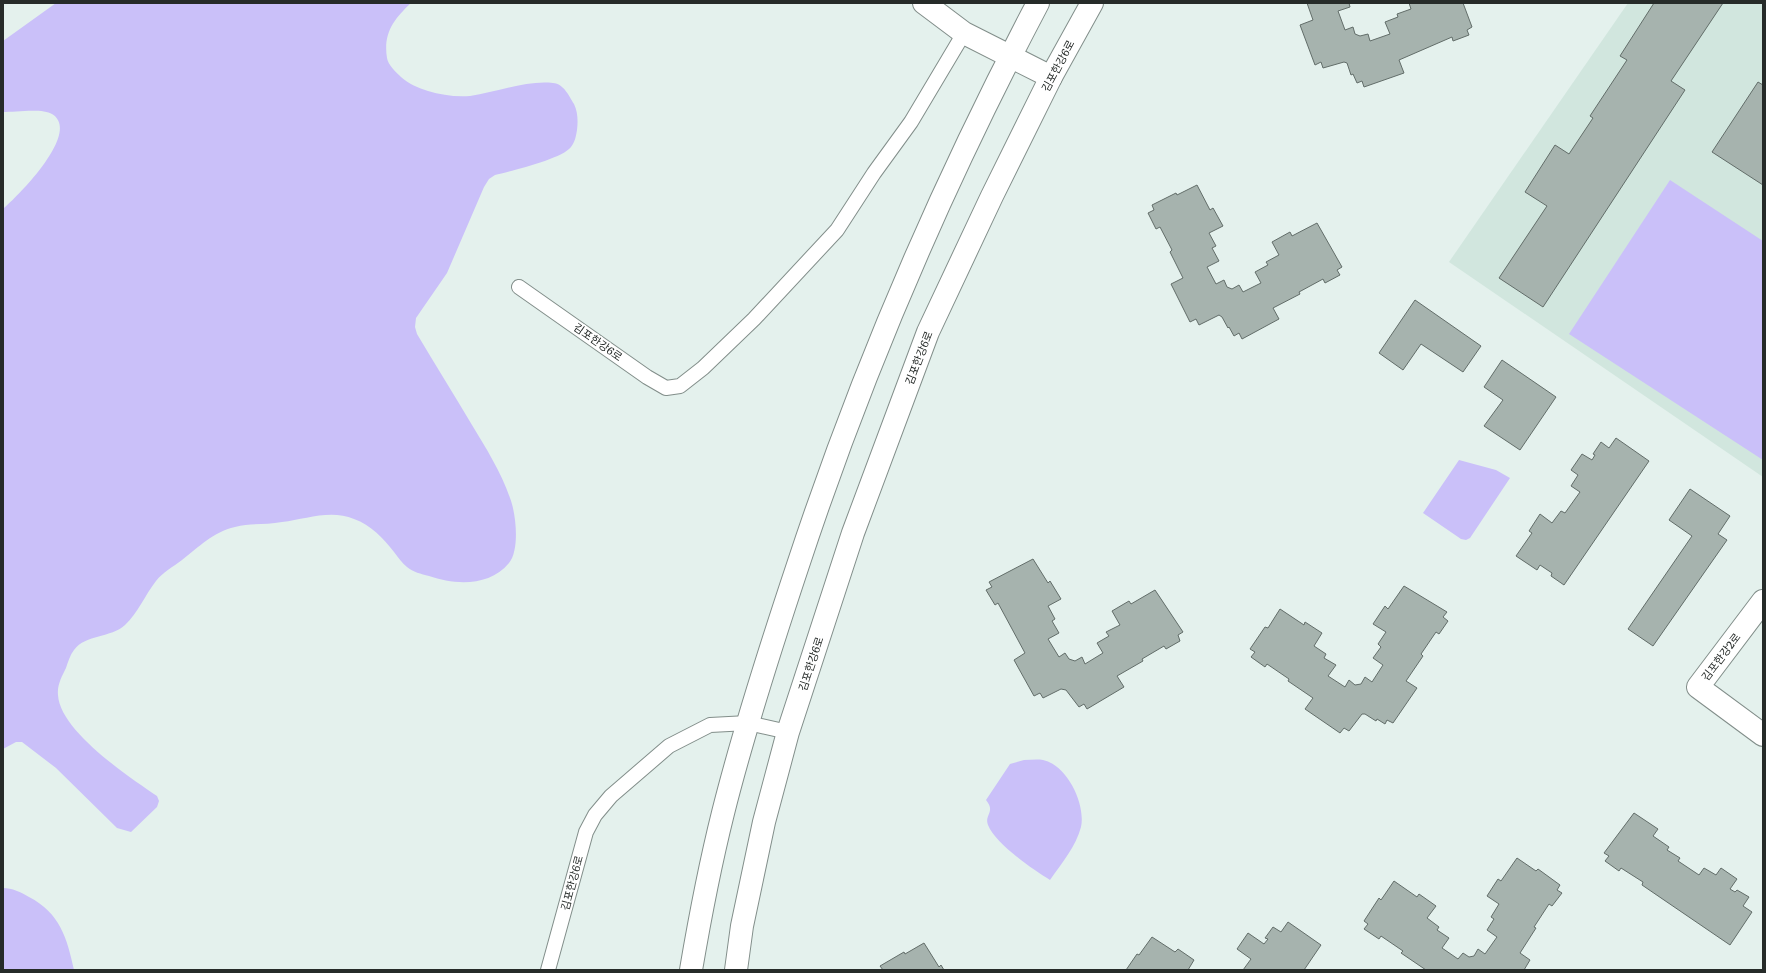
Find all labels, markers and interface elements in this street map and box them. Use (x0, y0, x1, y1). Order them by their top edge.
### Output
street label: 김포한강6로 (1037, 37, 1077, 94)
street label: 김포한강6로 (571, 318, 626, 364)
street label: 김포한강6로 (900, 328, 936, 387)
street label: 김포한강2로 (1697, 629, 1743, 684)
street label: 김포한강6로 (794, 634, 826, 693)
street label: 김포한강6로 (556, 853, 586, 912)

